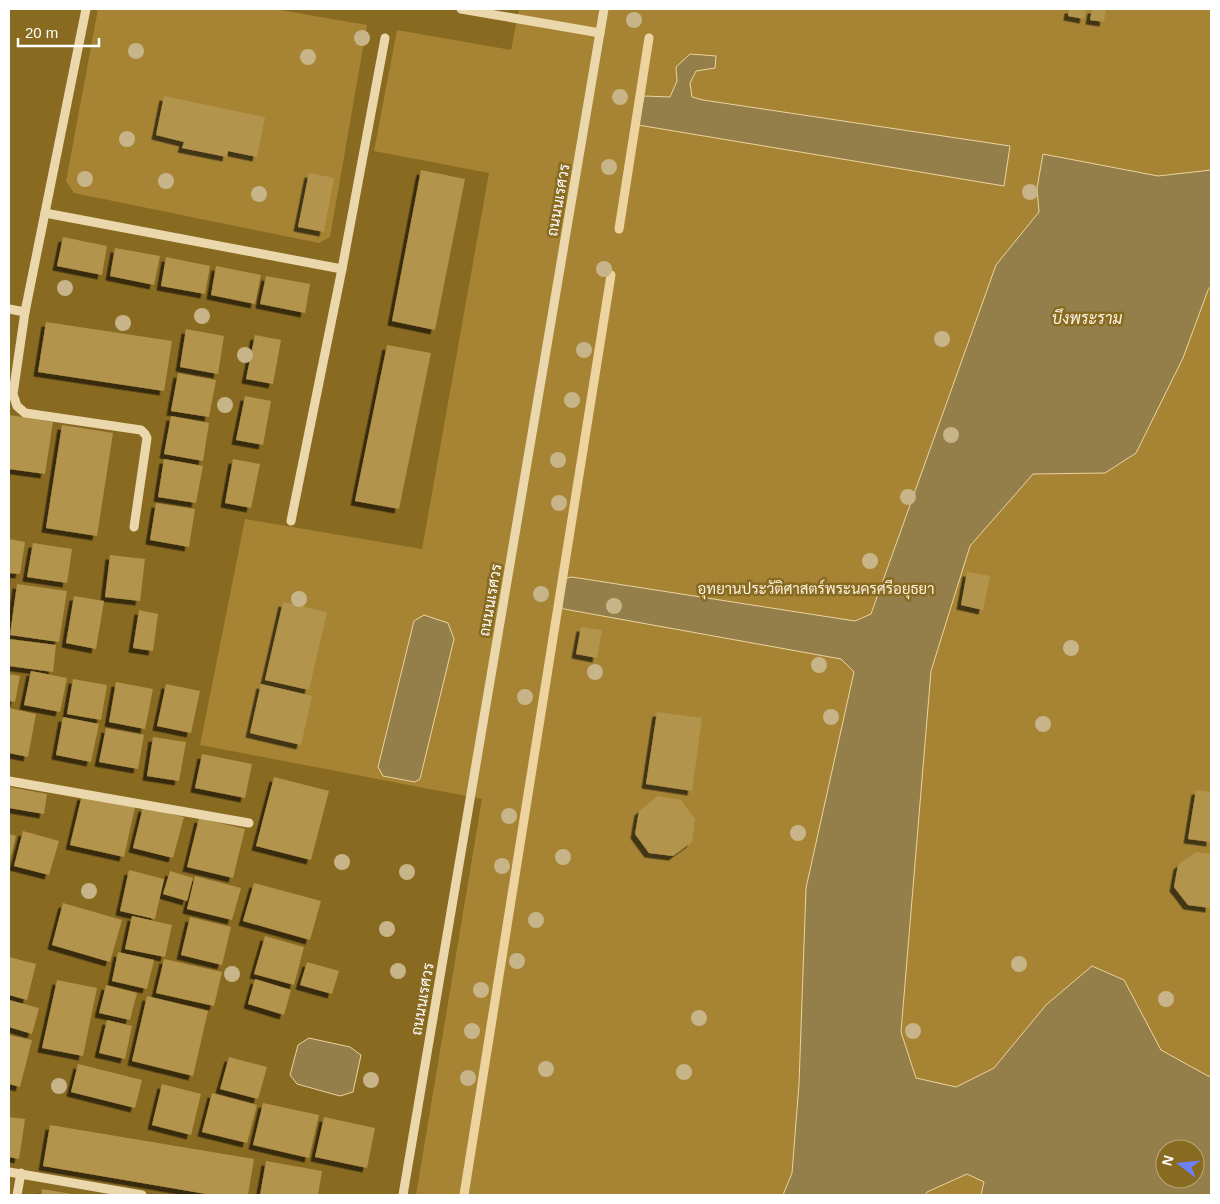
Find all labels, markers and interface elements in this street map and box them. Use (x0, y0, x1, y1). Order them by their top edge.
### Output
scale bar (18, 15, 99, 47)
text: 20 m (25, 24, 58, 41)
street label: ถนนนเรศวร (543, 162, 573, 238)
water label: บึงพระราม (1052, 308, 1123, 327)
street label: ถนนนเรศวร (475, 562, 505, 638)
park label: อุทยานประวัติศาสตร์พระนครศรีอยุธยา (698, 579, 934, 600)
street label: ถนนนเรศวร (407, 961, 437, 1037)
north arrow (1155, 1139, 1205, 1189)
text: N (1158, 1153, 1177, 1167)

